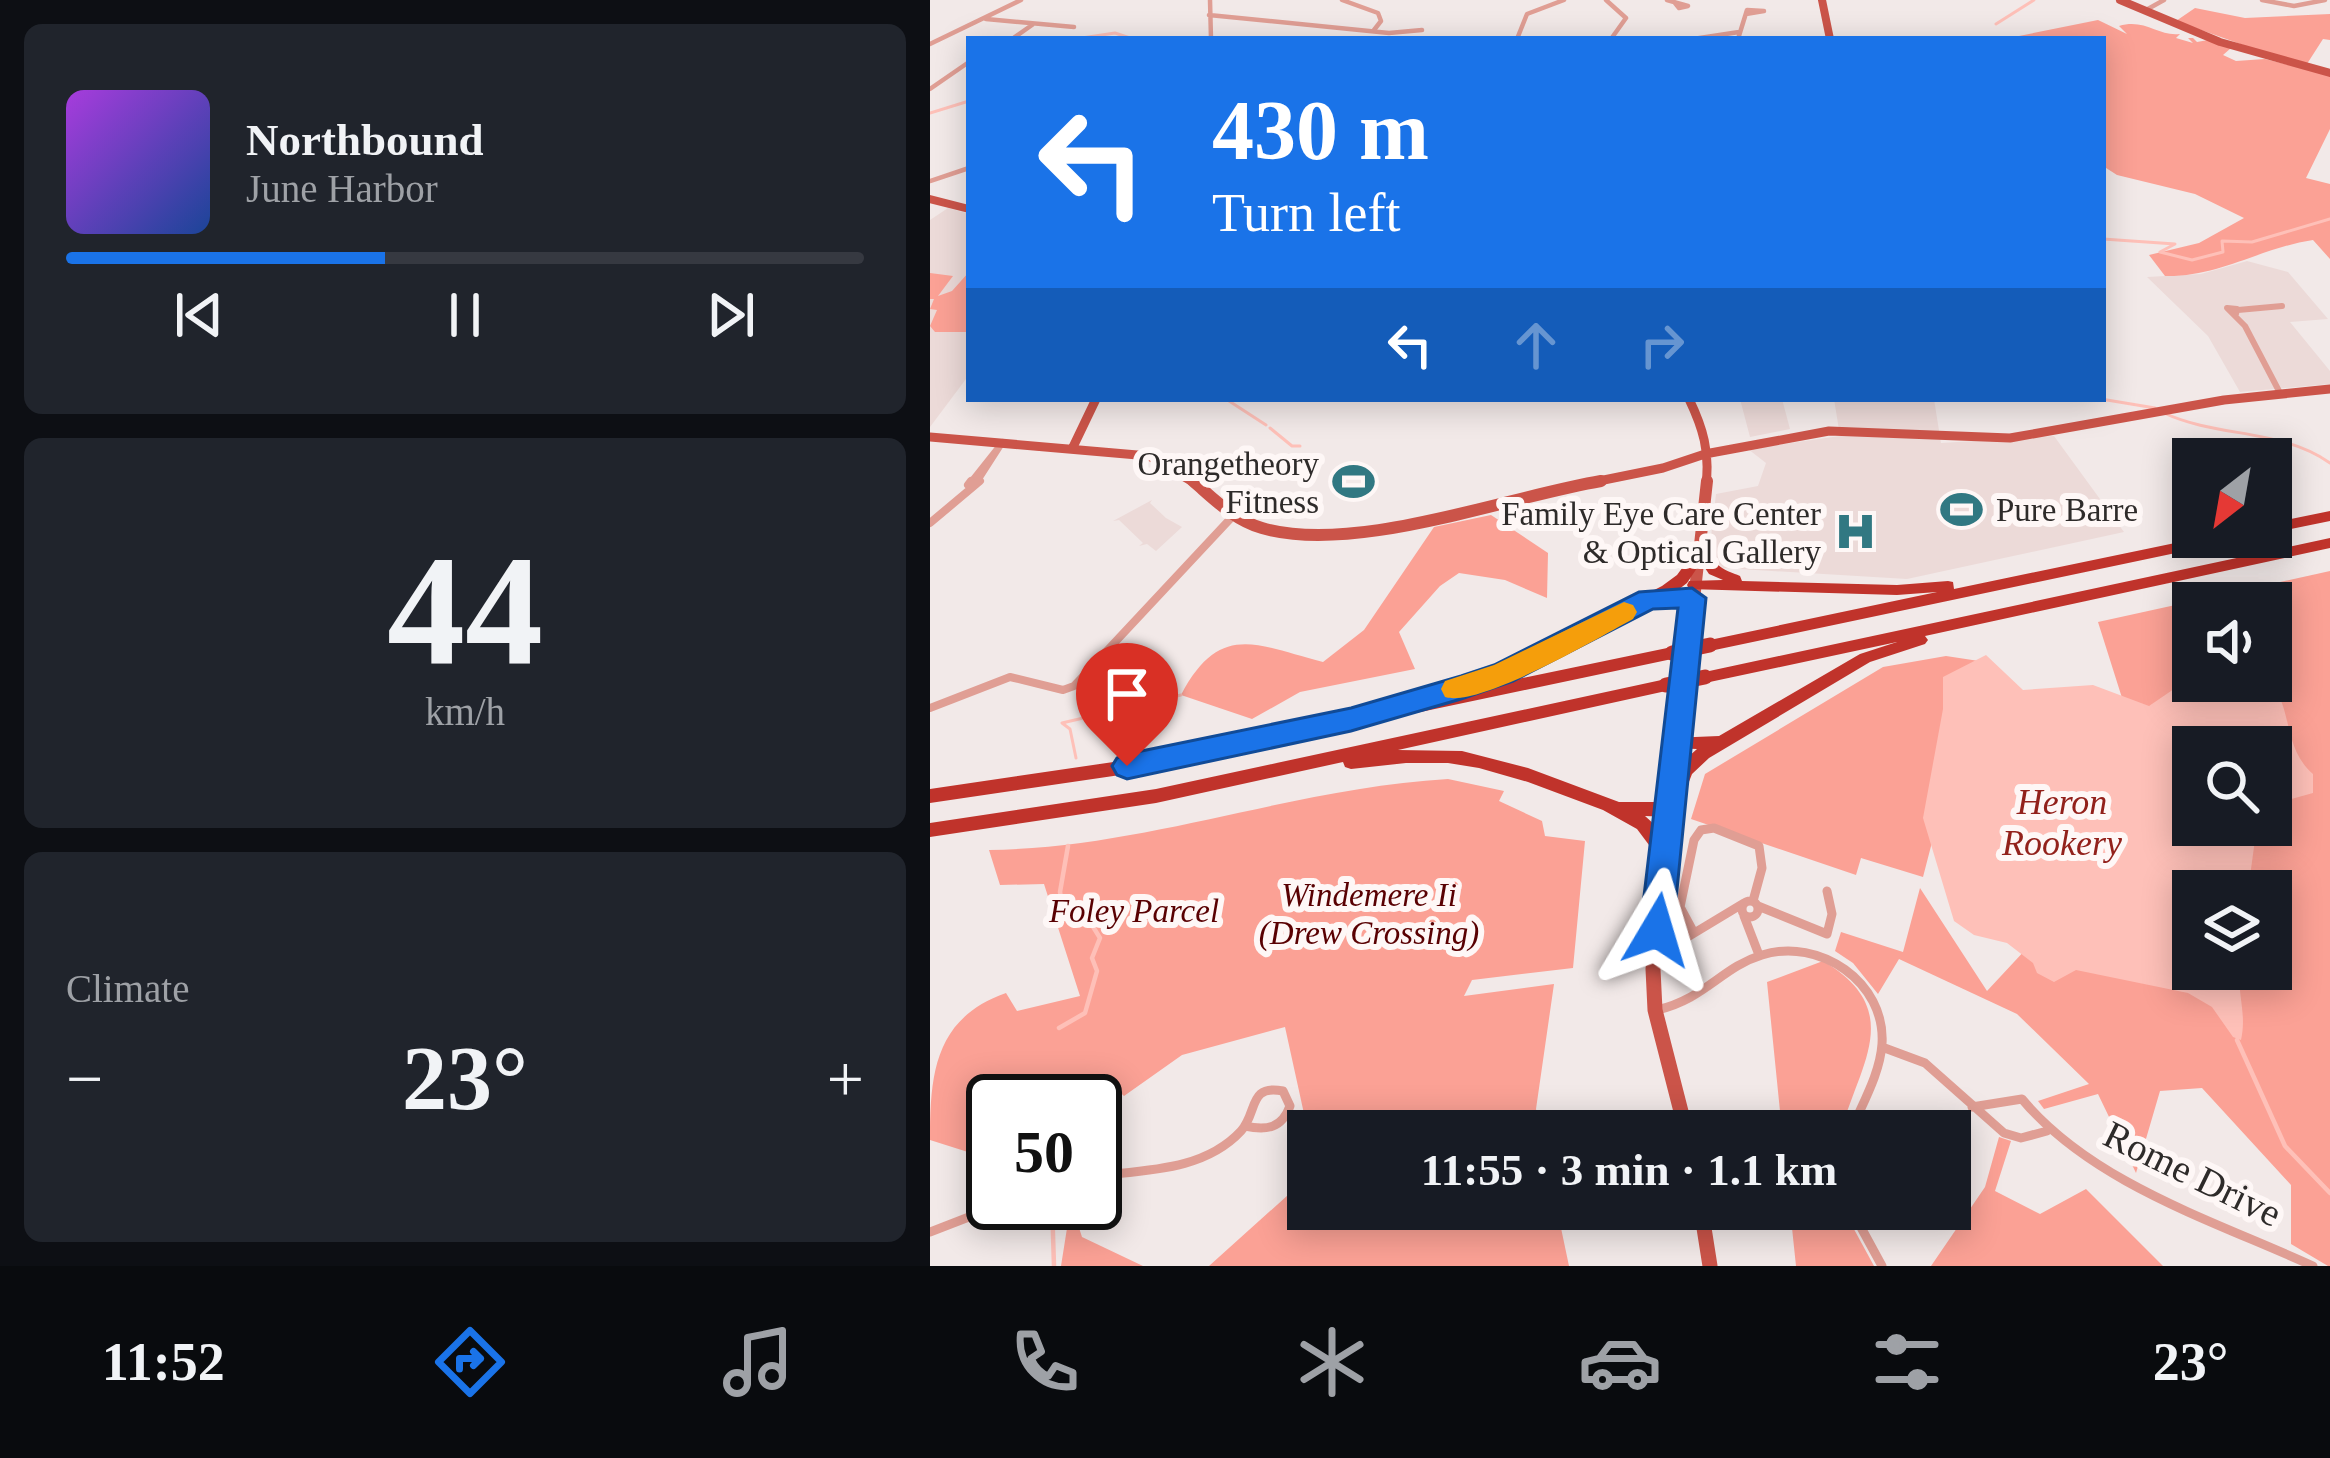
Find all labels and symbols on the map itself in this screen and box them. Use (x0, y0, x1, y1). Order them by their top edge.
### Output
north arrow (2172, 438, 2292, 558)
place label: Orangetheory Fitness (1138, 446, 1319, 520)
sports icon: Orangetheory Fitness (1330, 459, 1376, 505)
sports icon: Pure Barre (1939, 486, 1985, 532)
place label: Pure Barre (1996, 492, 2138, 528)
place label: Family Eye Care Center & Optical Gallery (1501, 496, 1821, 570)
hospital icon: Family Eye Care Center & Optical Gallery (1832, 509, 1878, 555)
pin (1076, 643, 1178, 766)
water label: Heron Rookery (2001, 782, 2122, 863)
position arrow (1594, 867, 1720, 993)
park label: Windemere Ii (Drew Crossing) (1259, 877, 1479, 952)
park label: Foley Parcel (1048, 893, 1219, 929)
speed limit sign: 50 (966, 1074, 1122, 1230)
street label: Rome Drive (2097, 1112, 2288, 1235)

